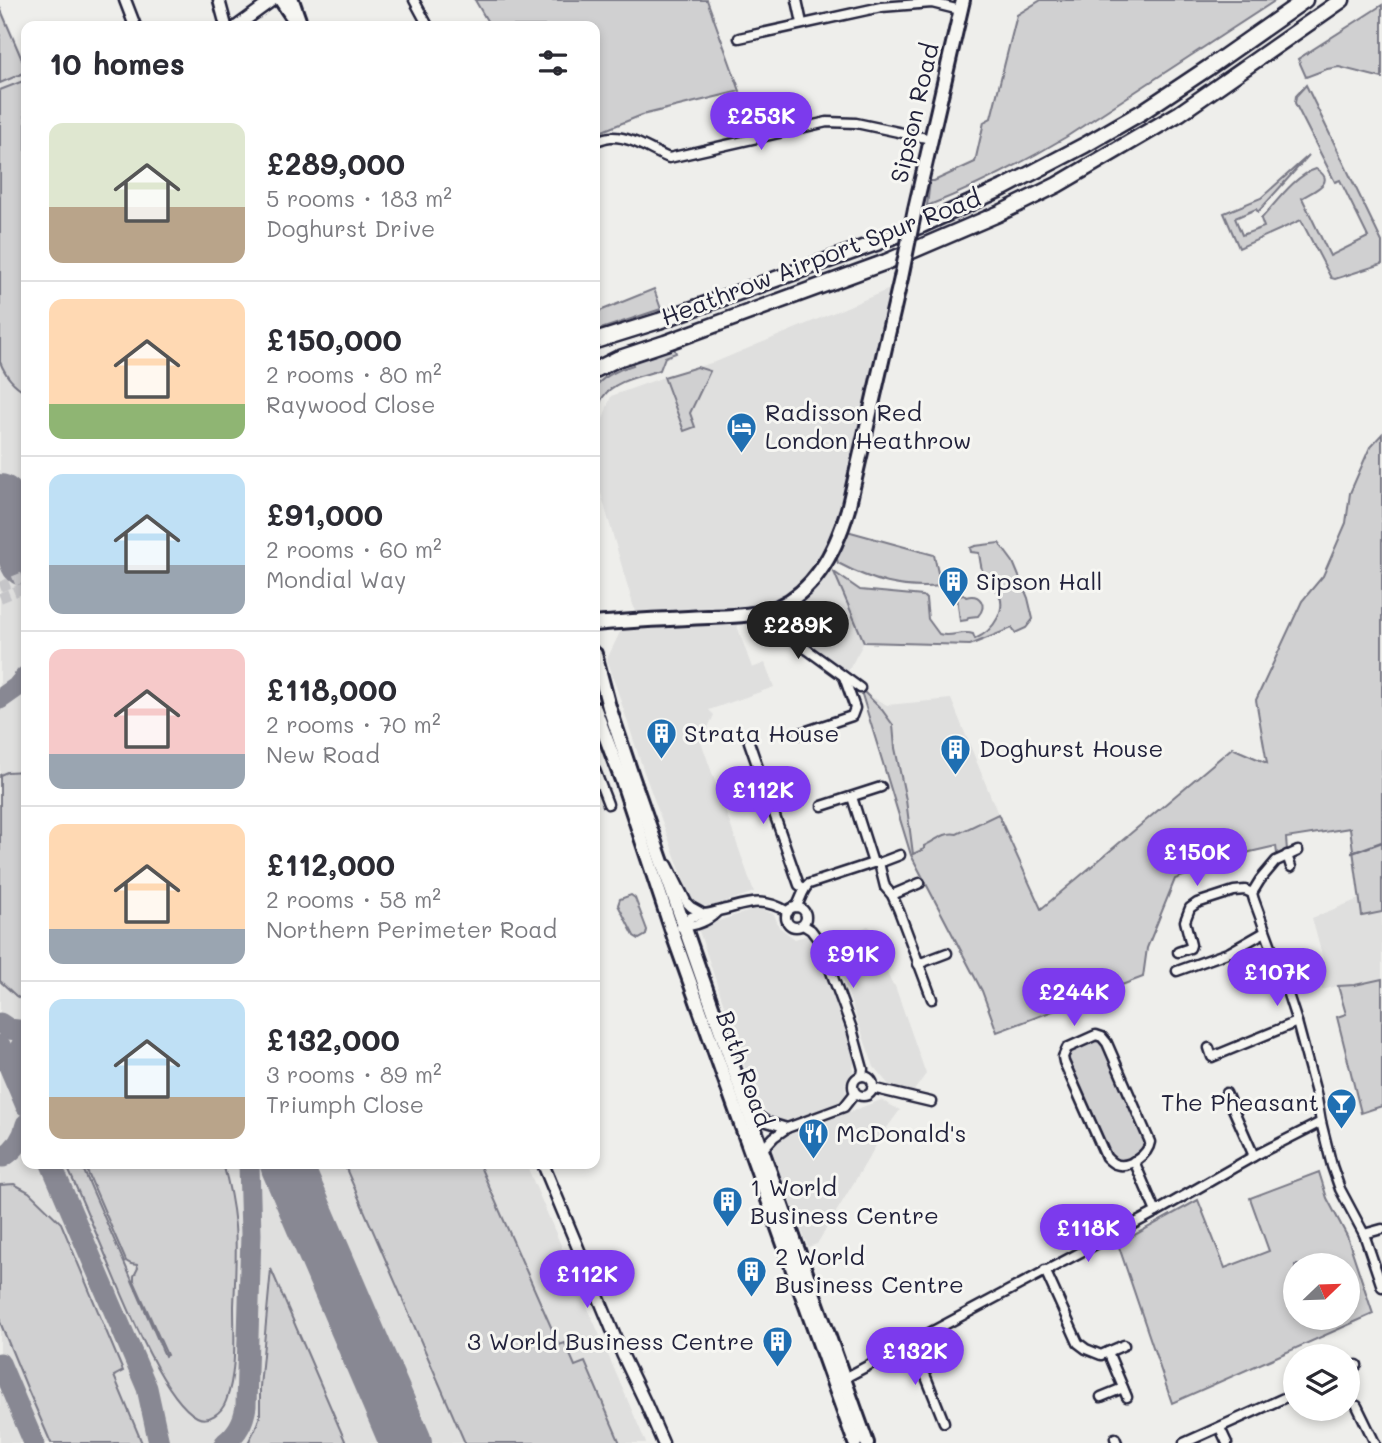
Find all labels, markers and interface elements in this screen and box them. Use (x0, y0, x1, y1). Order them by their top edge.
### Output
street label: Sipson Road (882, 40, 945, 185)
text: 10 homes (49, 43, 185, 83)
icon: filters (534, 44, 572, 82)
pin: £253K (712, 92, 810, 152)
text: £253K (726, 100, 796, 130)
text: £289,000 (266, 143, 405, 183)
icon: home (105, 151, 189, 235)
street label: Heathrow Airport Spur Road (656, 181, 985, 332)
text: 5 rooms · 183 m² (266, 183, 452, 213)
text: Doghurst Drive (266, 213, 435, 243)
text: £150,000 (266, 319, 402, 359)
icon: home (105, 327, 189, 411)
text: 2 rooms · 80 m² (266, 359, 442, 389)
text: Raywood Close (266, 389, 435, 419)
place label: Radisson Red London Heathrow (765, 396, 972, 455)
hotel icon: Radisson Red London Heathrow (725, 410, 759, 454)
text: £91,000 (266, 494, 383, 534)
icon: home (105, 502, 189, 586)
text: 2 rooms · 60 m² (266, 534, 442, 564)
text: Mondial Way (266, 564, 406, 594)
building icon: Sipson Hall (936, 565, 970, 609)
place label: Sipson Hall (976, 565, 1103, 596)
pin: £289K (749, 602, 847, 661)
text: £289K (763, 609, 833, 639)
text: £118,000 (266, 669, 397, 709)
icon: home (105, 677, 189, 761)
text: 2 rooms · 70 m² (266, 709, 441, 739)
building icon: Strata House (644, 717, 678, 761)
place label: Strata House (684, 717, 839, 748)
building icon: Doghurst House (939, 732, 973, 776)
place label: Doghurst House (979, 732, 1163, 763)
text: New Road (266, 739, 380, 769)
pin: £112K (714, 766, 812, 826)
text: £112K (732, 774, 794, 804)
pin: £150K (1148, 828, 1246, 888)
text: £150K (1163, 836, 1231, 866)
text: £112,000 (266, 844, 395, 884)
icon: home (105, 852, 189, 936)
text: 2 rooms · 58 m² (266, 884, 441, 914)
text: Northern Perimeter Road (266, 914, 557, 944)
pin: £91K (812, 930, 894, 990)
text: £91K (826, 938, 880, 968)
pin: £107K (1228, 948, 1326, 1008)
text: £107K (1243, 956, 1311, 986)
pin: £244K (1025, 968, 1123, 1028)
text: £244K (1038, 976, 1110, 1006)
street label: Bath Road (710, 1006, 781, 1131)
text: £132,000 (266, 1019, 400, 1059)
icon: home (105, 1027, 189, 1111)
text: 3 rooms · 89 m² (266, 1059, 442, 1089)
place label: The Pheasant (1161, 1086, 1319, 1117)
bar icon: The Pheasant (1325, 1086, 1359, 1130)
text: Triumph Close (266, 1089, 424, 1119)
restaurant icon: McDonald's (796, 1117, 830, 1161)
place label: McDonald's (836, 1117, 966, 1148)
place label: 1 World Business Centre (750, 1171, 939, 1230)
building icon: 1 World Business Centre (710, 1185, 744, 1229)
pin: £118K (1039, 1204, 1137, 1264)
text: £118K (1056, 1212, 1120, 1242)
place label: 2 World Business Centre (775, 1240, 964, 1299)
pin: £112K (538, 1250, 636, 1310)
north arrow (1283, 1253, 1360, 1330)
map controls (1283, 1253, 1360, 1421)
building icon: 2 World Business Centre (735, 1254, 769, 1298)
text: £112K (556, 1258, 618, 1288)
place label: 3 World Business Centre (467, 1325, 754, 1356)
building icon: 3 World Business Centre (760, 1325, 794, 1369)
pin: £132K (866, 1328, 964, 1387)
text: £132K (882, 1335, 948, 1365)
button: layers (1283, 1344, 1360, 1421)

